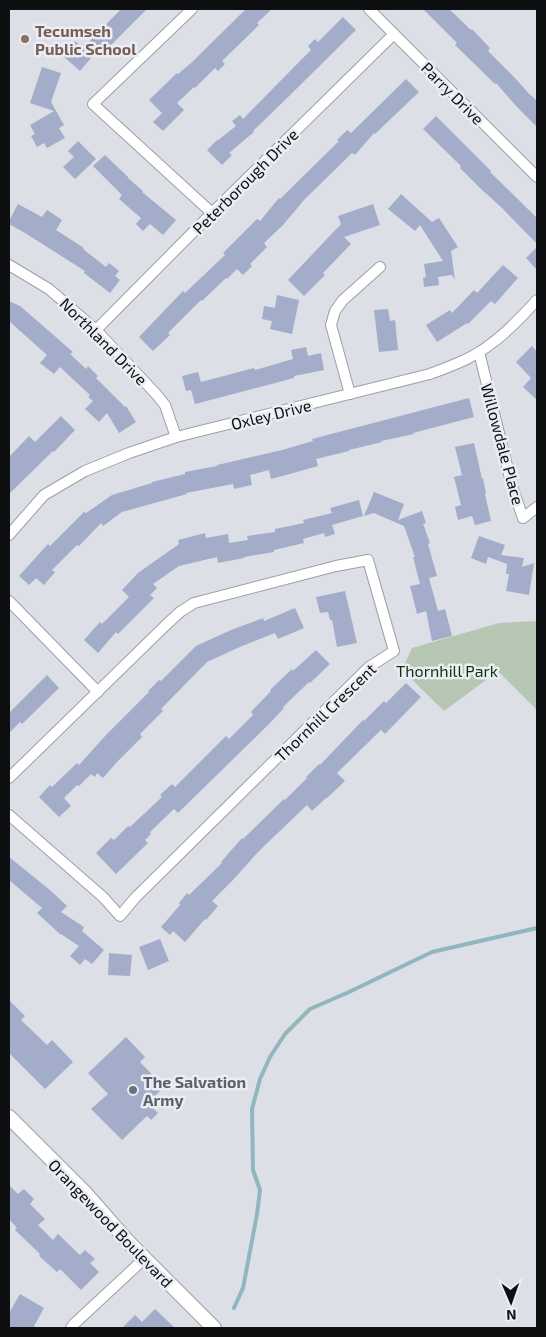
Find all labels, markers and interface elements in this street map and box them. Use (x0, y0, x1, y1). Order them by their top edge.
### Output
place label: Tecumseh Public School (35, 21, 137, 58)
marker: Tecumseh Public School (19, 33, 31, 45)
street label: Parry Drive (418, 58, 488, 128)
street label: Peterborough Drive (188, 124, 302, 238)
street label: Northland Drive (56, 293, 152, 389)
street label: Willowdale Place (478, 381, 528, 507)
street label: Oxley Drive (229, 395, 313, 433)
street label: Thornhill Crescent (271, 659, 379, 765)
park label: Thornhill Park (396, 661, 498, 680)
place label: The Salvation Army (143, 1072, 246, 1110)
marker: The Salvation Army (127, 1084, 139, 1096)
street label: Orangewood Boulevard (45, 1155, 177, 1291)
north arrow (486, 1277, 536, 1327)
text: N (506, 1307, 517, 1324)

